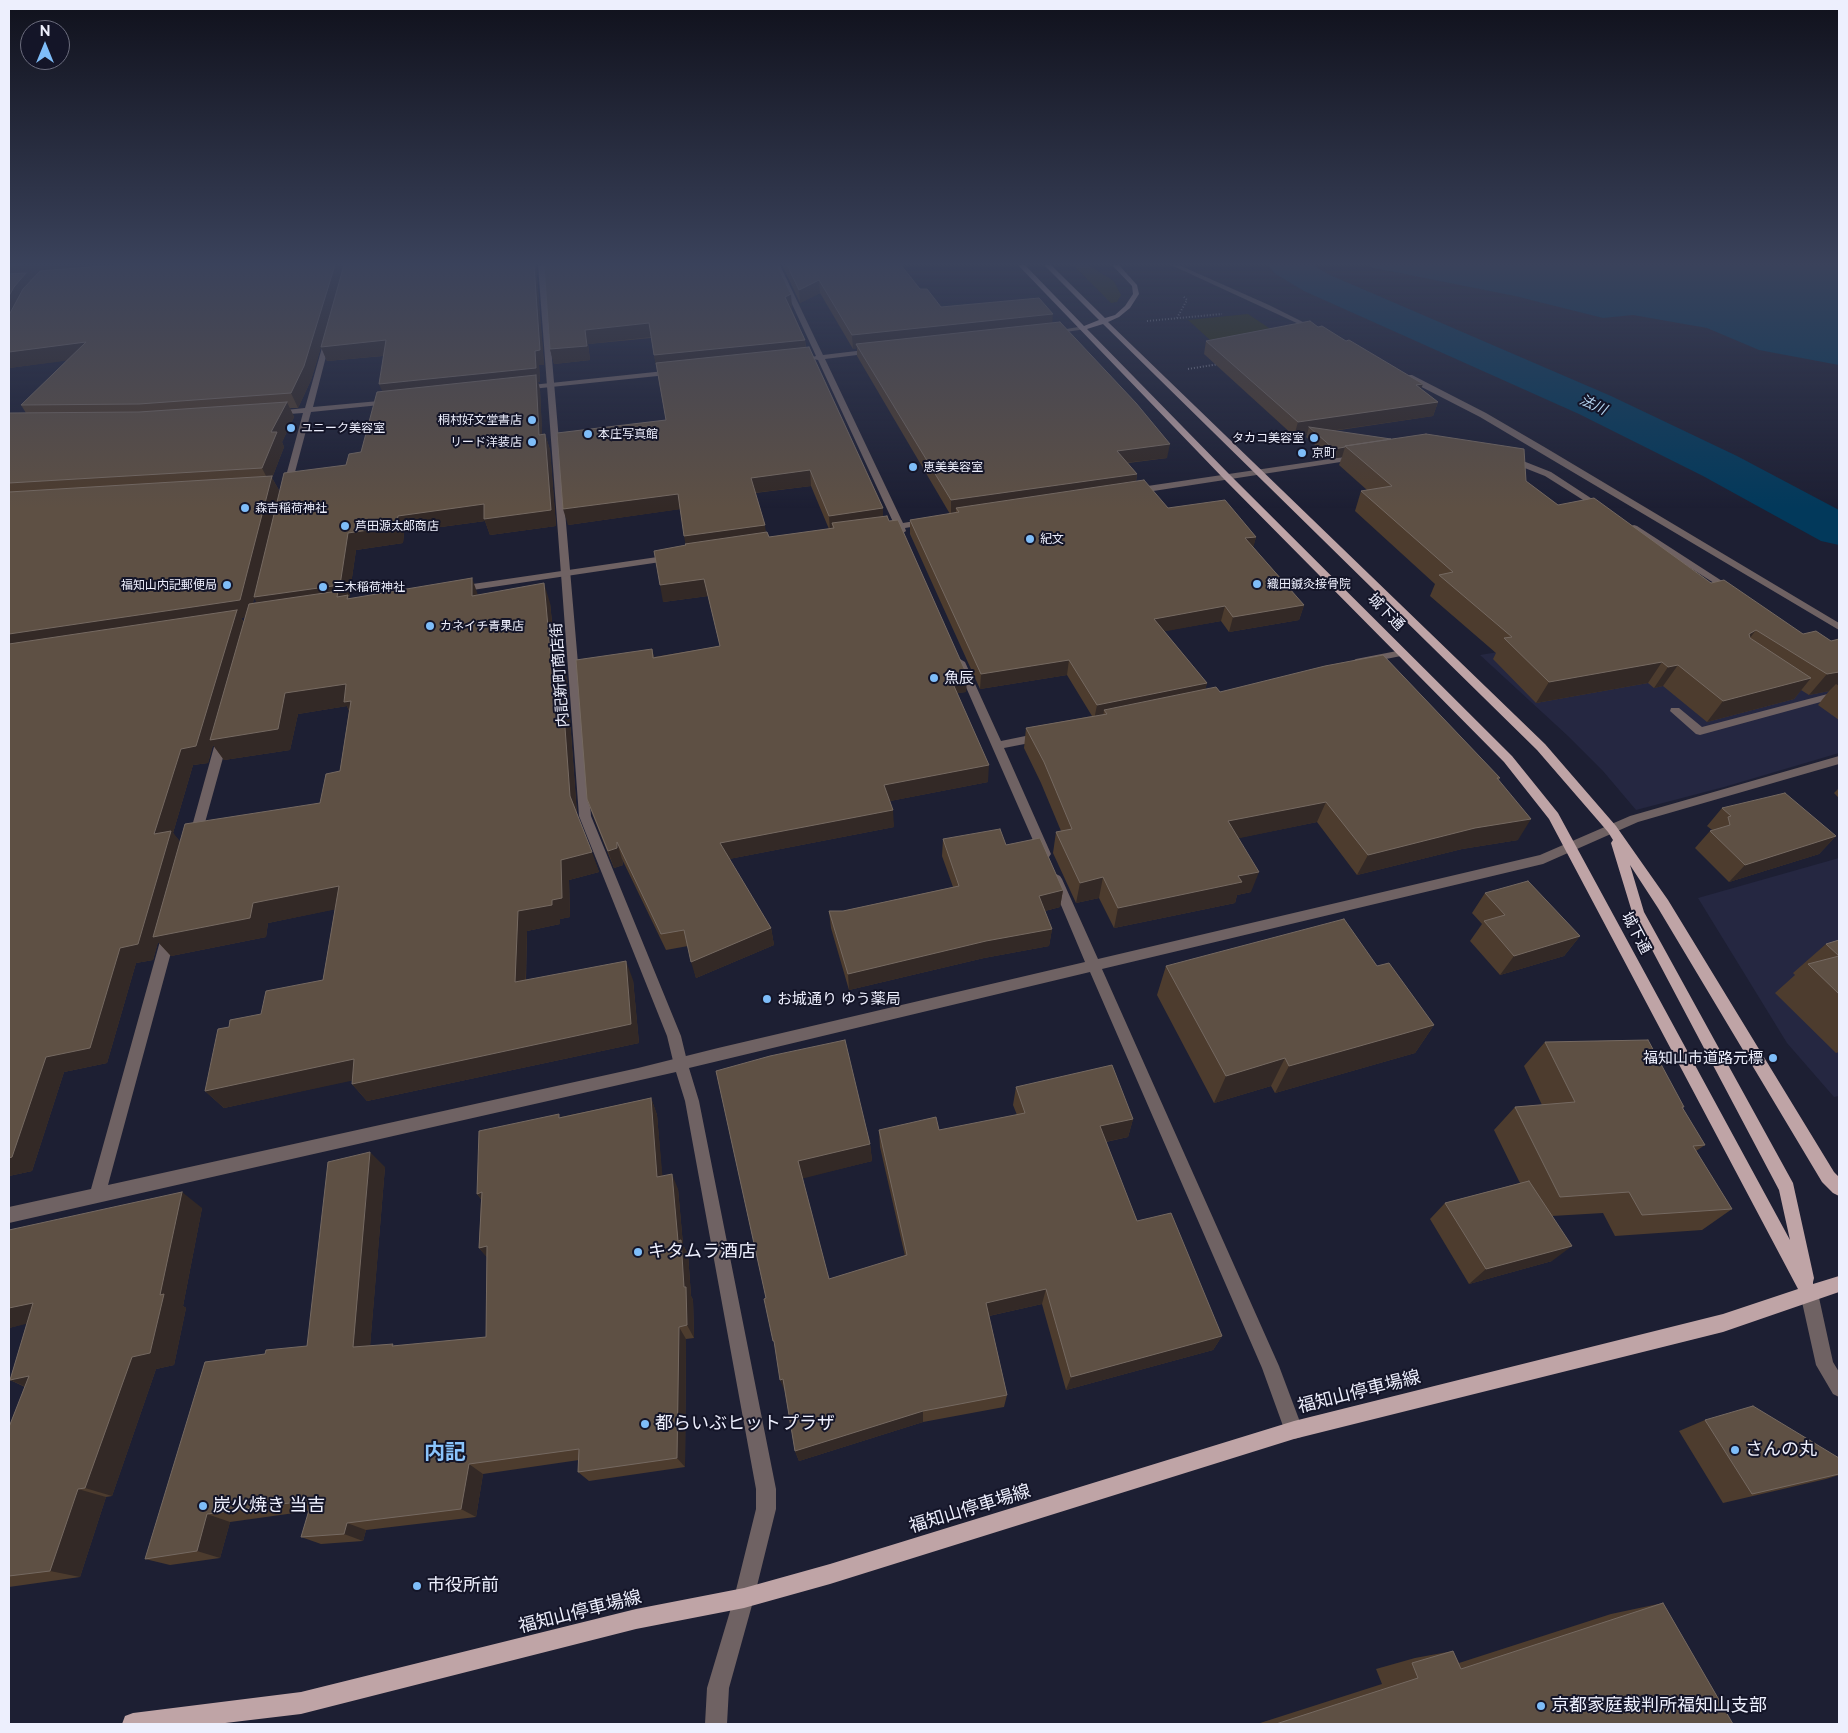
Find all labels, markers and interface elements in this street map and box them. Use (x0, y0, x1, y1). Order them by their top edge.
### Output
north arrow (20, 20, 70, 70)
text: N (40, 23, 50, 39)
water label: 法川 (1577, 391, 1609, 419)
place label: 桐村好文堂書店 (438, 413, 522, 427)
marker: 桐村好文堂書店 (526, 414, 538, 426)
place label: ユニーク美容室 (301, 421, 385, 435)
marker: ユニーク美容室 (285, 422, 297, 434)
place label: 本庄写真館 (598, 427, 658, 441)
marker: 本庄写真館 (582, 428, 594, 440)
place label: タカコ美容室 (1232, 431, 1304, 445)
marker: タカコ美容室 (1308, 432, 1320, 444)
place label: リード洋装店 (450, 435, 522, 449)
marker: リード洋装店 (526, 436, 538, 448)
place label: 京町 (1312, 446, 1336, 460)
marker: 京町 (1296, 447, 1308, 459)
place label: 恵美美容室 (923, 460, 983, 474)
marker: 恵美美容室 (907, 461, 919, 473)
place label: 森吉稲荷神社 (255, 501, 327, 515)
marker: 森吉稲荷神社 (239, 502, 251, 514)
place label: 芦田源太郎商店 (355, 519, 439, 533)
marker: 芦田源太郎商店 (339, 520, 351, 532)
place label: 紀文 (1040, 532, 1064, 546)
marker: 紀文 (1024, 533, 1036, 545)
place label: 織田鍼灸接骨院 (1267, 577, 1351, 591)
place label: 福知山内記郵便局 (121, 578, 217, 592)
marker: 織田鍼灸接骨院 (1251, 578, 1263, 590)
marker: 福知山内記郵便局 (221, 579, 233, 591)
place label: 三木稲荷神社 (333, 580, 405, 594)
marker: 三木稲荷神社 (317, 581, 329, 593)
street label: 城下通 (1364, 590, 1408, 634)
place label: カネイチ青果店 (440, 619, 524, 633)
marker: カネイチ青果店 (424, 620, 436, 632)
street label: 内記新町商店街 (547, 622, 573, 728)
place label: 魚辰 (944, 669, 974, 687)
marker: 魚辰 (928, 672, 940, 684)
street label: 城下通 (1617, 909, 1655, 957)
place label: お城通り ゆう薬局 (777, 990, 901, 1008)
marker: お城通り ゆう薬局 (761, 993, 773, 1005)
place label: 福知山市道路元標 (1643, 1049, 1763, 1067)
marker: 福知山市道路元標 (1767, 1052, 1779, 1064)
place label: キタムラ酒店 (648, 1241, 756, 1263)
marker: キタムラ酒店 (632, 1246, 644, 1258)
street label: 福知山停車場線 (1295, 1366, 1423, 1418)
place label: 都らいぶヒットプラザ (655, 1413, 835, 1435)
marker: 都らいぶヒットプラザ (639, 1418, 651, 1430)
place label: さんの丸 (1745, 1439, 1817, 1461)
district label: 内記 (424, 1440, 466, 1466)
marker: さんの丸 (1729, 1444, 1741, 1456)
street label: 福知山停車場線 (907, 1480, 1033, 1538)
place label: 炭火焼き 当吉 (213, 1495, 326, 1517)
marker: 炭火焼き 当吉 (197, 1500, 209, 1512)
place label: 市役所前 (427, 1575, 499, 1597)
marker: 市役所前 (411, 1580, 423, 1592)
street label: 福知山停車場線 (516, 1586, 644, 1638)
place label: 京都家庭裁判所福知山支部 (1551, 1695, 1767, 1717)
marker: 京都家庭裁判所福知山支部 (1535, 1700, 1547, 1712)

